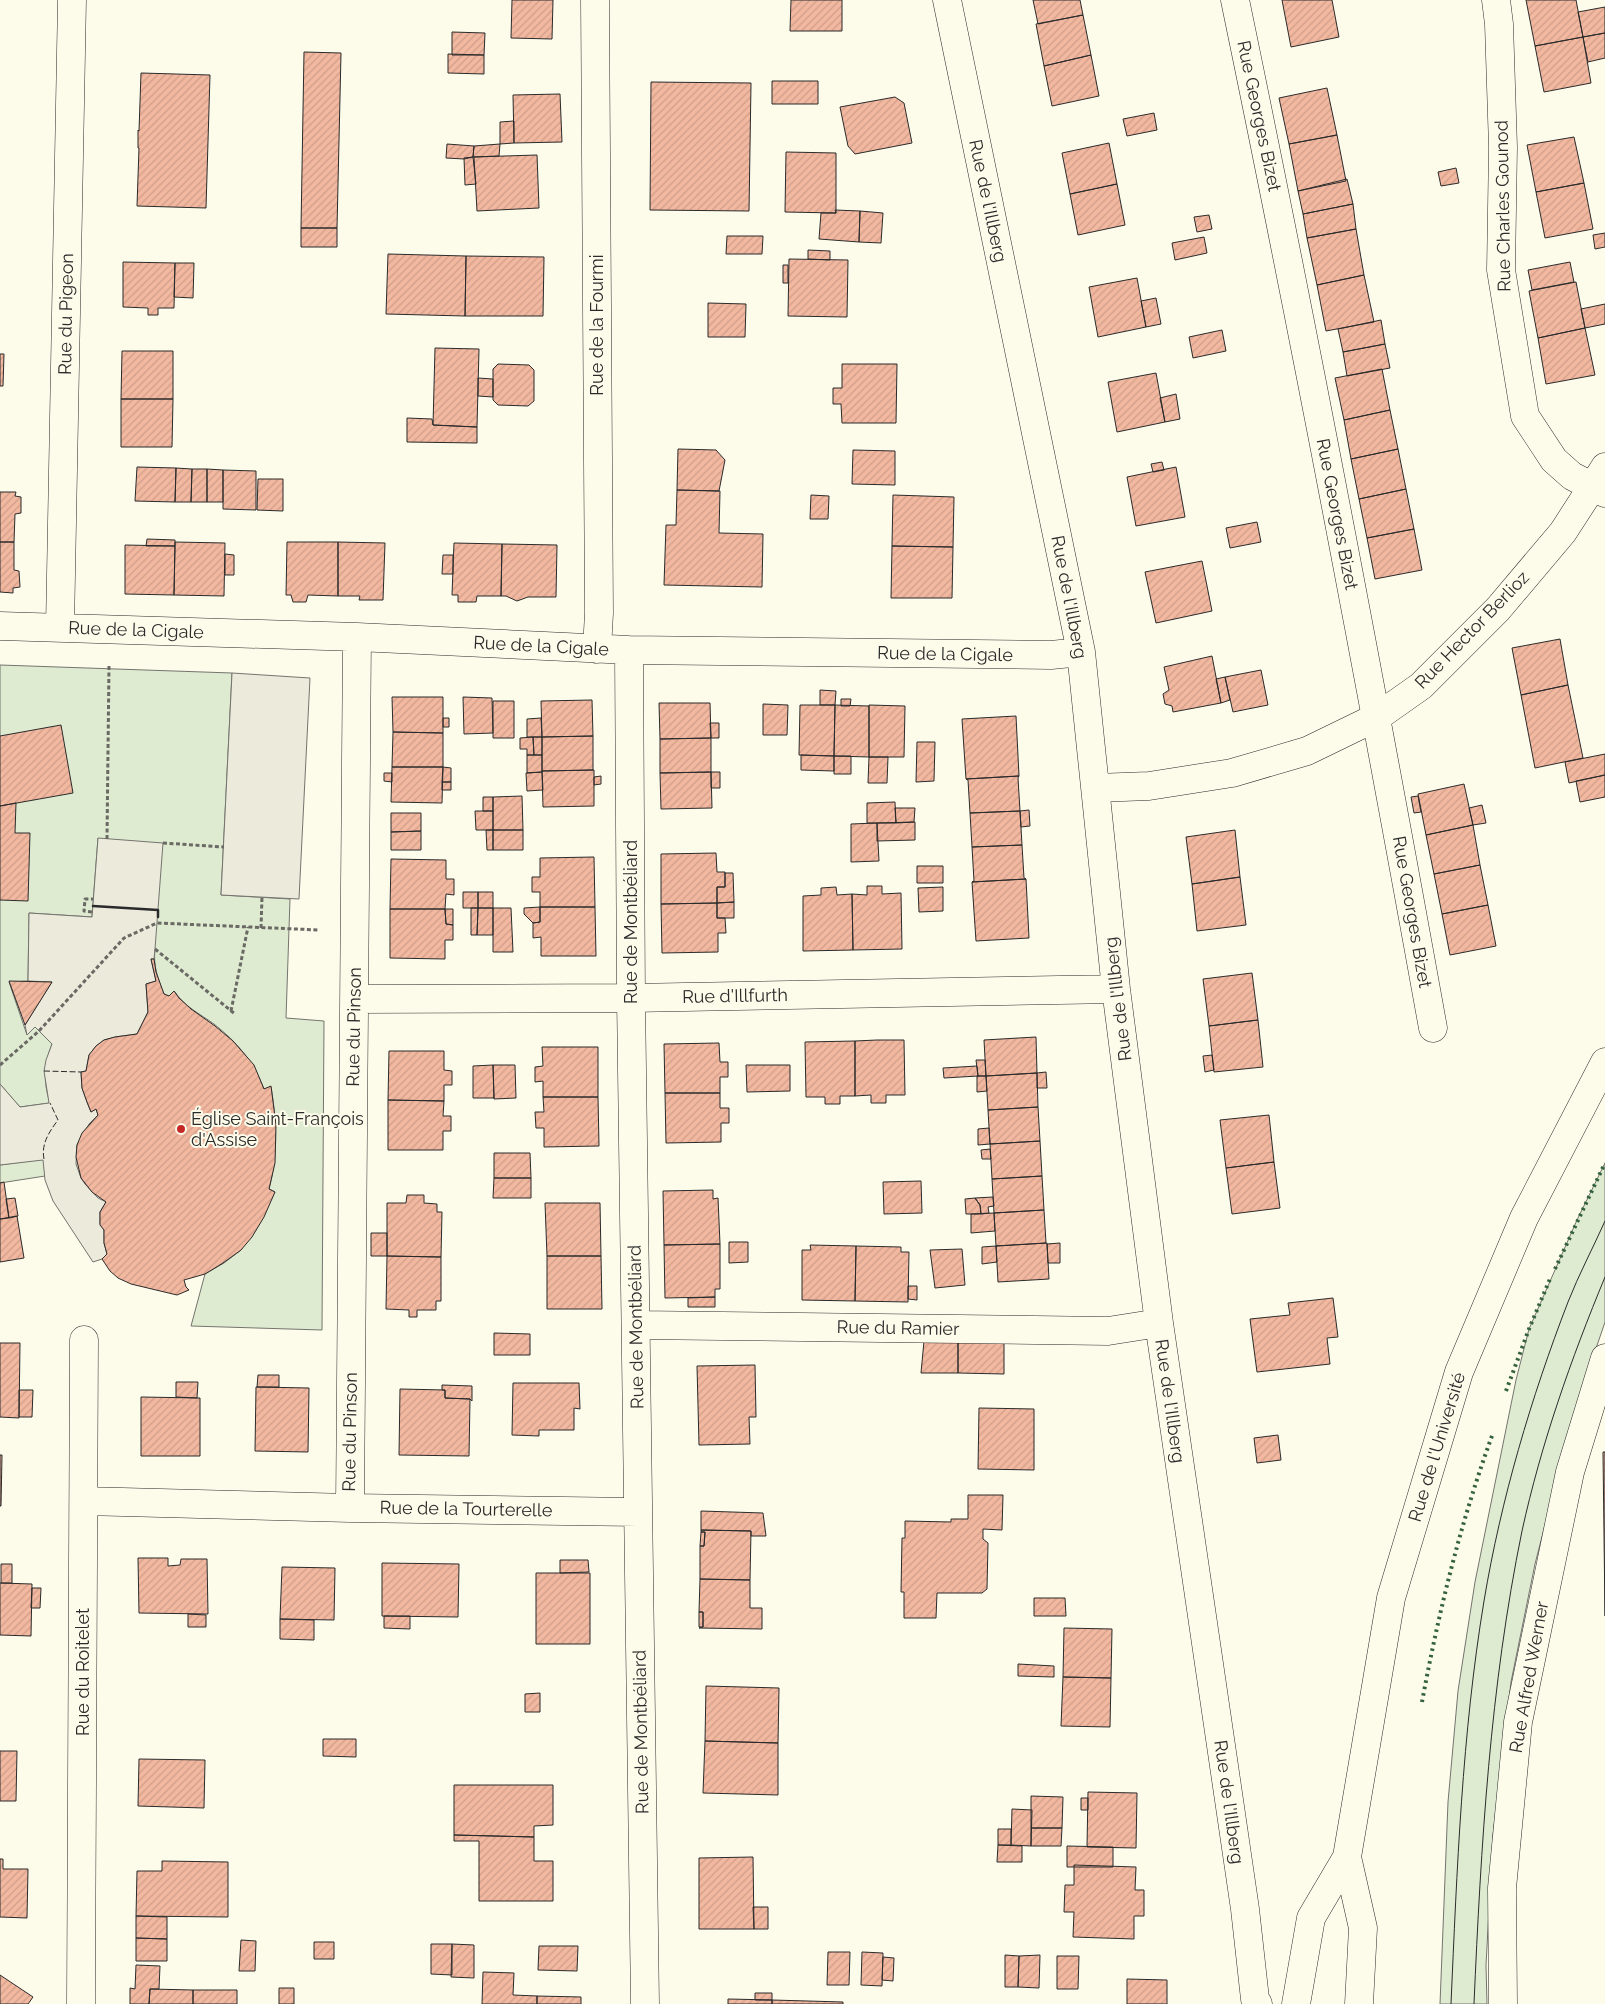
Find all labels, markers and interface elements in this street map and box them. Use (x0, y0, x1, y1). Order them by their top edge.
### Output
street label: Rue Georges Bizet (1233, 39, 1286, 193)
street label: Rue Charles Gounod (1491, 120, 1514, 292)
street label: Rue de l'Illberg (965, 138, 1012, 264)
street label: Rue du Pigeon (54, 253, 77, 375)
street label: Rue de la Fourmi (586, 254, 607, 396)
street label: Rue Georges Bizet (1313, 436, 1362, 591)
street label: Rue de l'Illberg (1047, 533, 1092, 660)
street label: Rue Hector Berlioz (1410, 566, 1533, 693)
street label: Rue de la Cigale (68, 617, 205, 642)
street label: Rue de la Cigale (473, 631, 610, 660)
street label: Rue de la Cigale (877, 642, 1014, 665)
street label: Rue Georges Bizet (1389, 834, 1436, 989)
street label: Rue de Montbéliard (620, 840, 641, 1004)
street label: Rue de l'Illberg (1099, 936, 1136, 1062)
street label: Rue du Pinson (342, 967, 365, 1087)
street label: Rue d'Illfurth (682, 984, 788, 1007)
place label: Église Saint-François d'Assise (191, 1107, 364, 1150)
marker: Église Saint-François d'Assise (175, 1123, 187, 1135)
street label: Rue de Montbéliard (624, 1245, 647, 1409)
street label: Rue du Ramier (836, 1316, 960, 1339)
street label: Rue de l'Illberg (1151, 1338, 1190, 1464)
street label: Rue de l'Université (1404, 1369, 1469, 1524)
street label: Rue du Pinson (338, 1372, 361, 1492)
street label: Rue de la Tourterelle (380, 1496, 553, 1521)
street label: Rue Alfred Werner (1505, 1599, 1552, 1754)
street label: Rue du Roitelet (72, 1608, 93, 1736)
street label: Rue de Montbéliard (629, 1650, 652, 1814)
street label: Rue de l'Illberg (1210, 1739, 1249, 1865)

